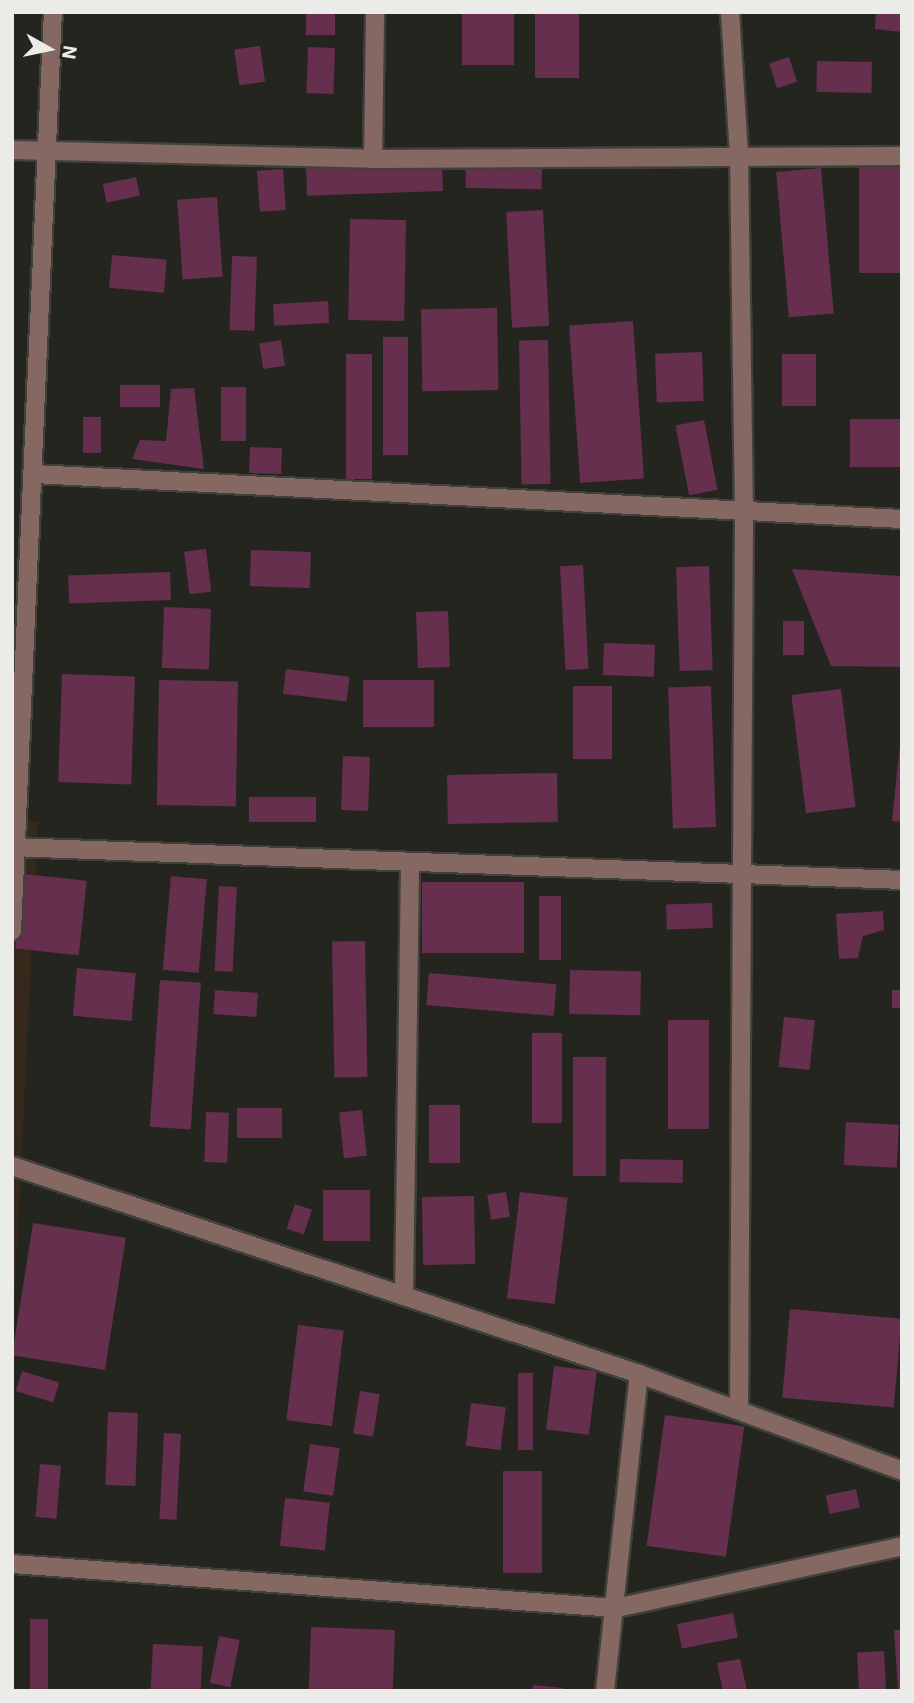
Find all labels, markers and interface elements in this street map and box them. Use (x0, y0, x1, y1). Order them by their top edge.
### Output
north arrow (14, 14, 84, 84)
text: N (57, 44, 83, 61)

